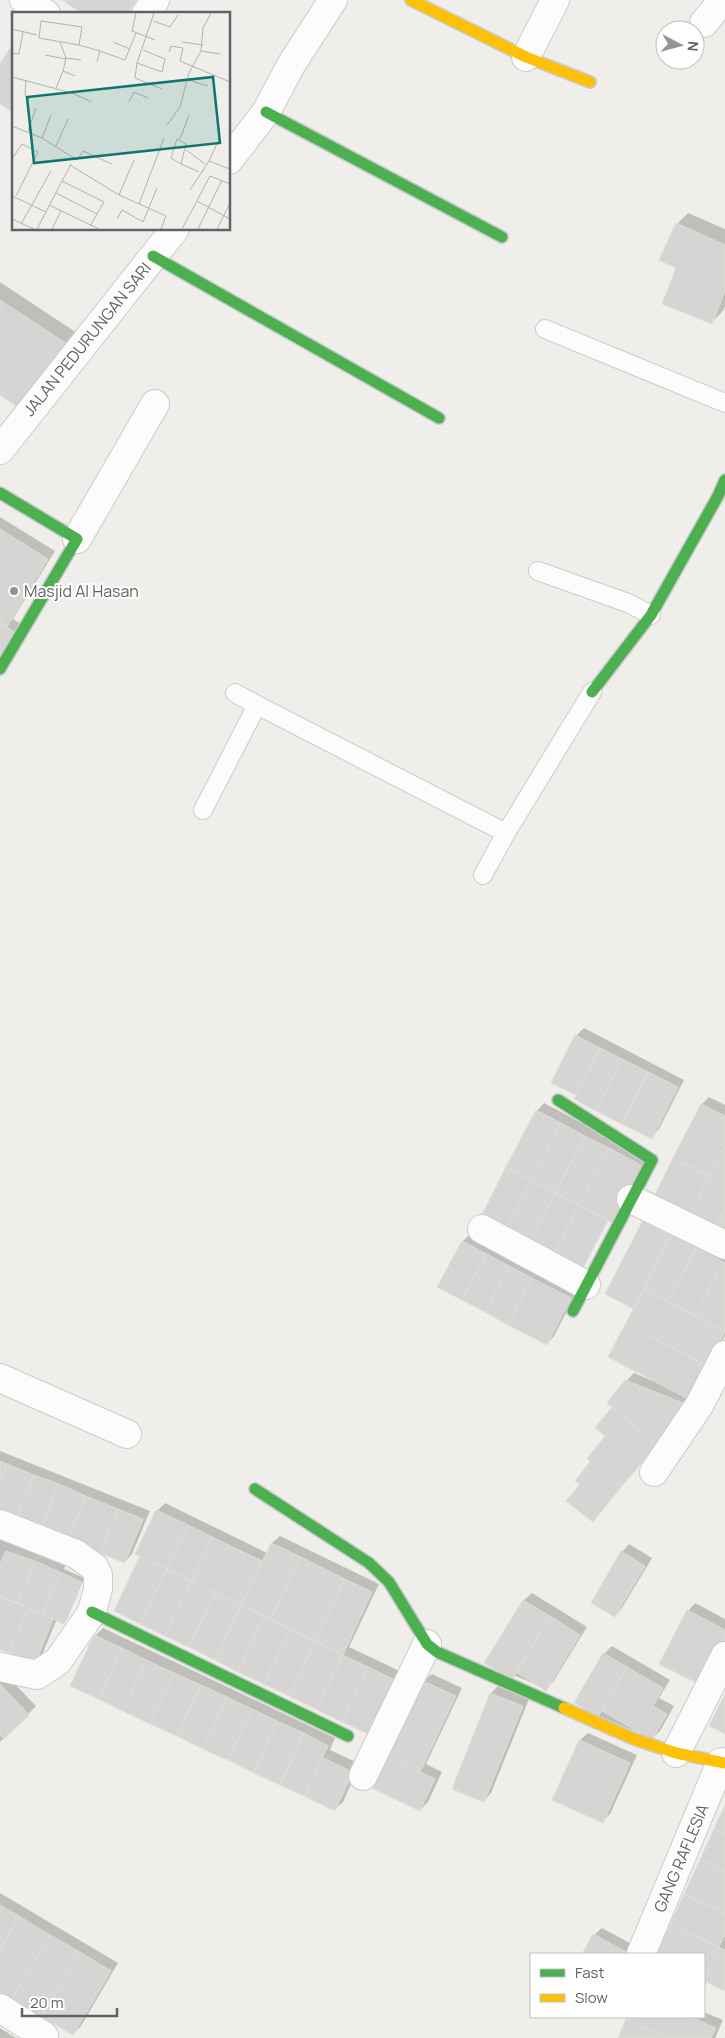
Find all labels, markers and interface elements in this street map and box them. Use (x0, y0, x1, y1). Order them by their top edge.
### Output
inset map (12, 12, 230, 230)
north arrow (655, 20, 705, 70)
text: N (683, 40, 703, 52)
street label: JALAN PEDURUNGAN SARI (18, 258, 156, 420)
place label: Masjid Al Hasan (24, 580, 139, 602)
marker: Masjid Al Hasan (8, 585, 20, 597)
street label: GANG RAFLESIA (648, 1801, 714, 1915)
legend (530, 1953, 705, 2018)
text: Fast (575, 1962, 604, 1983)
scale bar (22, 1986, 118, 2018)
text: Slow (575, 1987, 608, 2008)
text: 20 m (30, 1992, 63, 2013)

